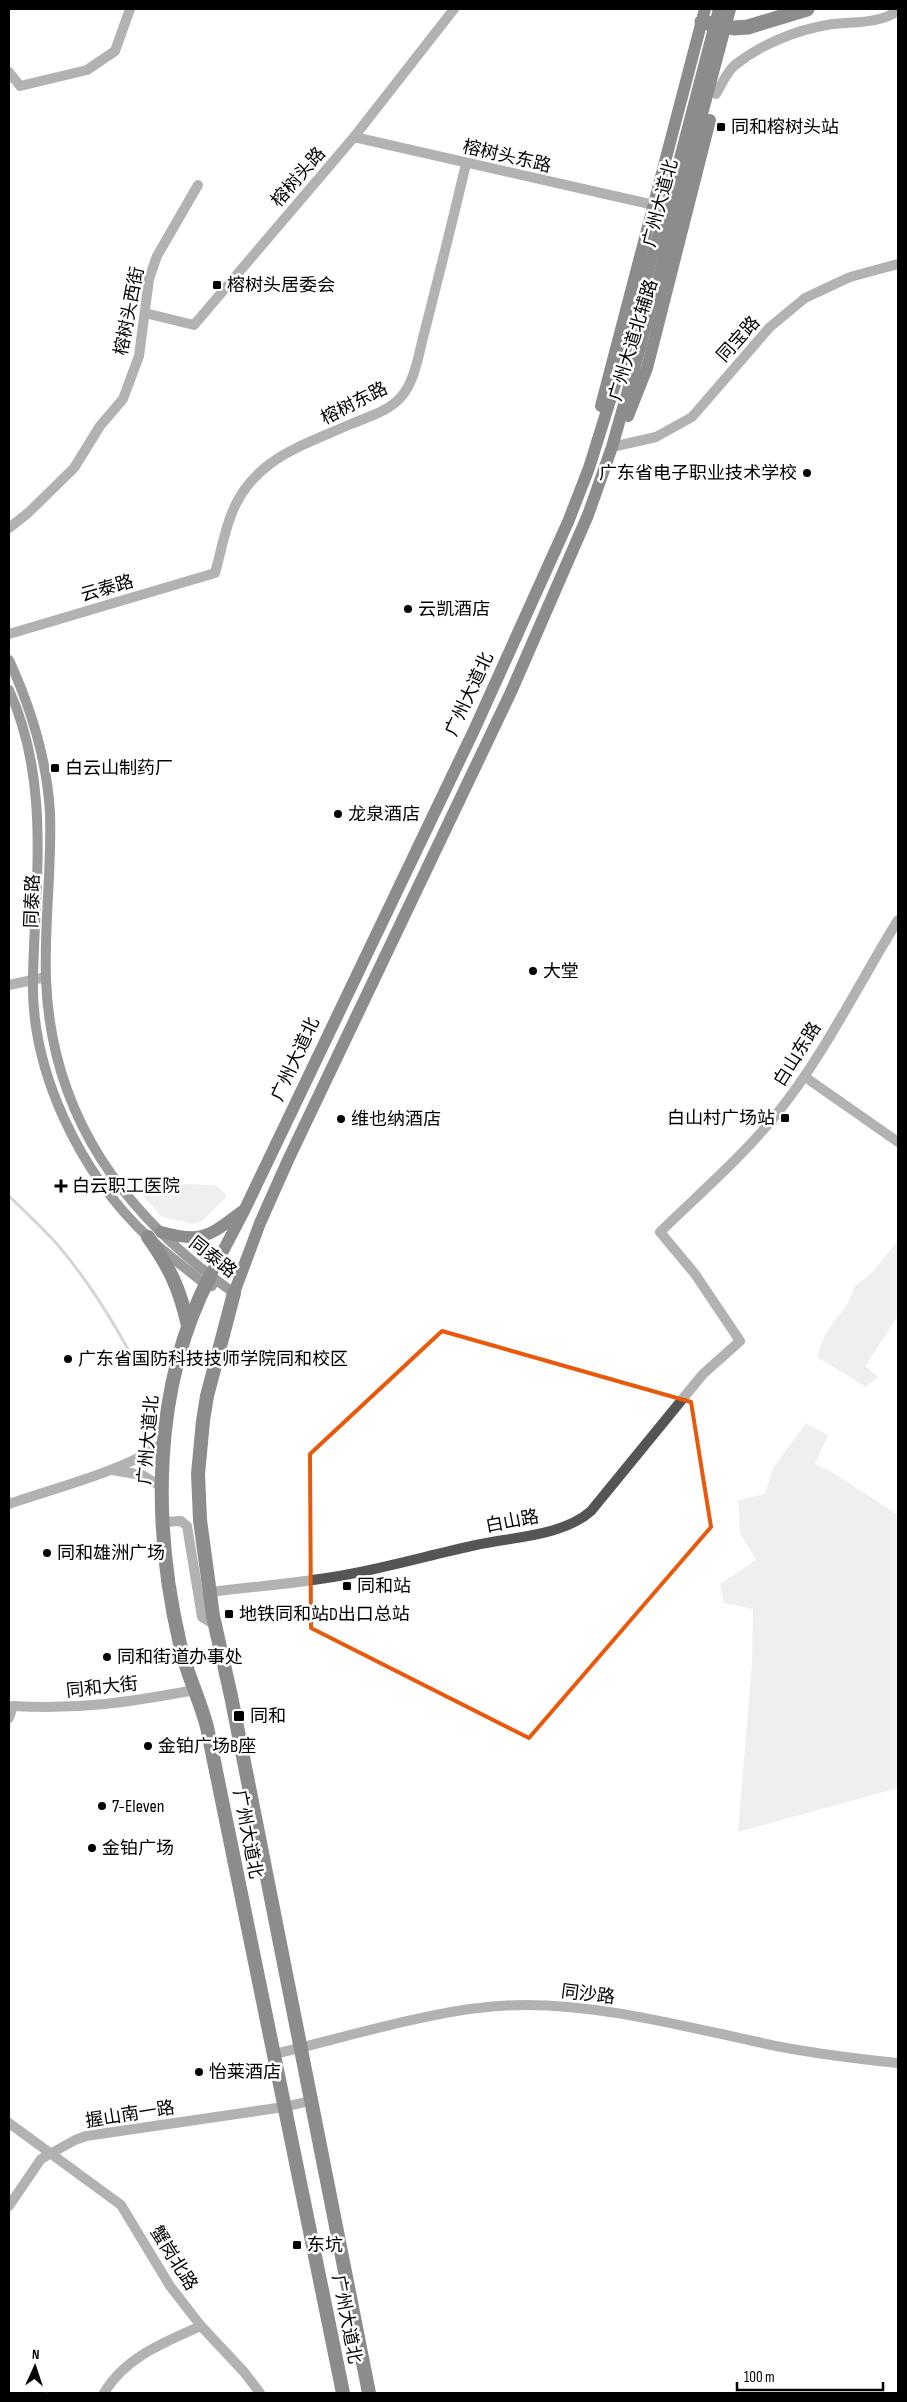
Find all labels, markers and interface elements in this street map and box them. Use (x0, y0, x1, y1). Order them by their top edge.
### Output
place label: 同和榕树头站 (731, 117, 839, 138)
marker: 同和榕树头站 (715, 121, 727, 133)
street label: 榕树头东路 (461, 136, 553, 177)
street label: 榕树头路 (267, 143, 330, 211)
street label: 广州大道北 (639, 157, 682, 249)
street label: 榕树头西街 (111, 265, 148, 357)
place label: 榕树头居委会 (227, 275, 335, 296)
street label: 广州大道北辅路 (605, 277, 662, 403)
marker: 榕树头居委会 (211, 279, 223, 291)
street label: 同宝路 (713, 312, 764, 366)
street label: 榕树东路 (317, 378, 391, 429)
place label: 广东省电子职业技术学校 (599, 463, 797, 484)
marker: 广东省电子职业技术学校 (801, 467, 813, 479)
street label: 云泰路 (78, 571, 136, 606)
place label: 云凯酒店 (418, 599, 490, 620)
marker: 云凯酒店 (402, 603, 414, 615)
street label: 广州大道北 (441, 649, 498, 739)
place label: 白云山制药厂 (65, 758, 173, 779)
marker: 白云山制药厂 (49, 762, 61, 774)
place label: 龙泉酒店 (348, 804, 420, 825)
marker: 龙泉酒店 (332, 808, 344, 820)
street label: 同泰路 (21, 874, 44, 928)
place label: 大堂 (543, 961, 579, 982)
marker: 大堂 (527, 965, 539, 977)
street label: 广州大道北 (267, 1014, 324, 1104)
street label: 白山东路 (769, 1018, 825, 1090)
place label: 白山村广场站 (667, 1108, 775, 1129)
place label: 维也纳酒店 (351, 1109, 441, 1130)
marker: 白山村广场站 (779, 1112, 791, 1124)
marker: 维也纳酒店 (335, 1113, 347, 1125)
place label: 白云职工医院 (72, 1176, 180, 1197)
marker: 白云职工医院 (54, 1179, 68, 1193)
street label: 同泰路 (185, 1232, 240, 1282)
place label: 广东省国防科技技师学院同和校区 (78, 1349, 348, 1370)
marker: 广东省国防科技技师学院同和校区 (62, 1353, 74, 1365)
street label: 广州大道北 (134, 1394, 163, 1486)
street label: 白山路 (484, 1506, 541, 1537)
place label: 同和雄洲广场 (57, 1543, 165, 1564)
marker: 同和雄洲广场 (41, 1547, 53, 1559)
place label: 同和站 (357, 1576, 411, 1597)
marker: 同和站 (341, 1580, 353, 1592)
place label: 地铁同和站D出口总站 (239, 1604, 410, 1625)
marker: 地铁同和站D出口总站 (223, 1608, 235, 1620)
place label: 同和街道办事处 (117, 1647, 243, 1668)
marker: 同和街道办事处 (101, 1651, 113, 1663)
street label: 同和大街 (65, 1673, 139, 1702)
place label: 同和 (250, 1706, 286, 1727)
marker: 同和 (232, 1709, 246, 1723)
place label: 金铂广场B座 (158, 1736, 256, 1757)
marker: 金铂广场B座 (142, 1740, 154, 1752)
street label: 广州大道北 (229, 1788, 266, 1880)
place label: 7-Eleven (112, 1796, 165, 1817)
marker: 7-Eleven (96, 1800, 108, 1812)
place label: 金铂广场 (102, 1838, 174, 1859)
marker: 金铂广场 (86, 1842, 98, 1854)
street label: 同沙路 (560, 1981, 616, 2008)
place label: 怡莱酒店 (209, 2062, 281, 2083)
marker: 怡莱酒店 (193, 2066, 205, 2078)
street label: 握山南一路 (84, 2097, 176, 2132)
street label: 蟹岗北路 (146, 2222, 202, 2294)
place label: 东坑 (307, 2235, 343, 2256)
marker: 东坑 (291, 2239, 303, 2251)
street label: 广州大道北 (328, 2273, 365, 2365)
north arrow (10, 2342, 60, 2392)
text: N (31, 2346, 40, 2363)
scale bar (737, 2360, 883, 2392)
text: 100 m (744, 2368, 775, 2387)

